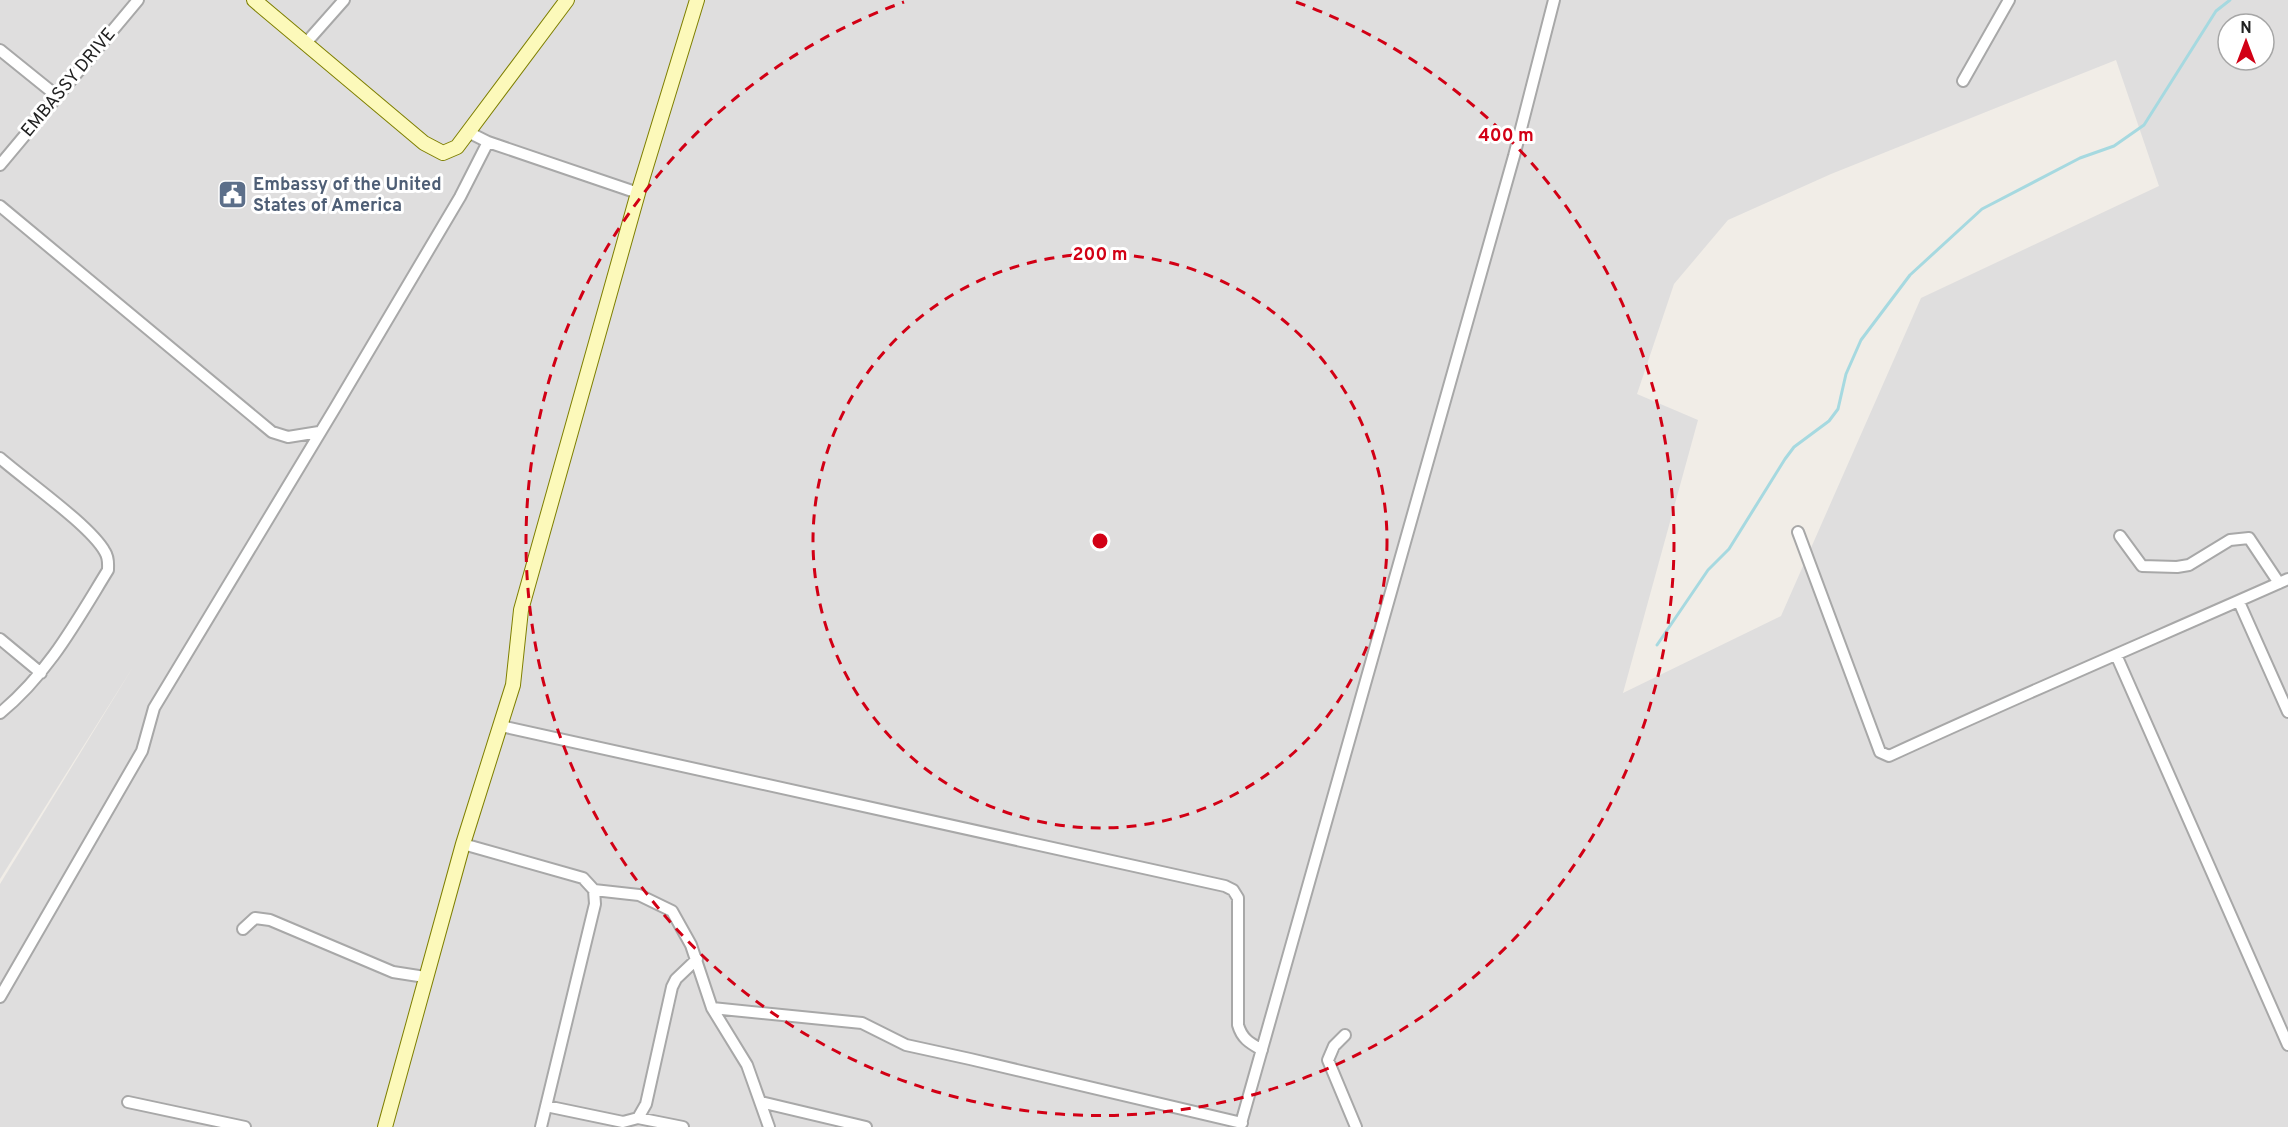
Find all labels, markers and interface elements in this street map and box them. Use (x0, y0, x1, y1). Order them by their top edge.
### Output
north arrow (2216, 12, 2276, 72)
text: N (2240, 19, 2252, 39)
street label: EMBASSY DRIVE (17, 24, 121, 142)
text: 400 m (1478, 125, 1534, 148)
place label: Embassy of the United States of America (253, 174, 442, 218)
public building icon: Embassy of the United States of America (216, 179, 248, 211)
text: 200 m (1072, 244, 1128, 267)
centre of rings (1090, 531, 1110, 551)

